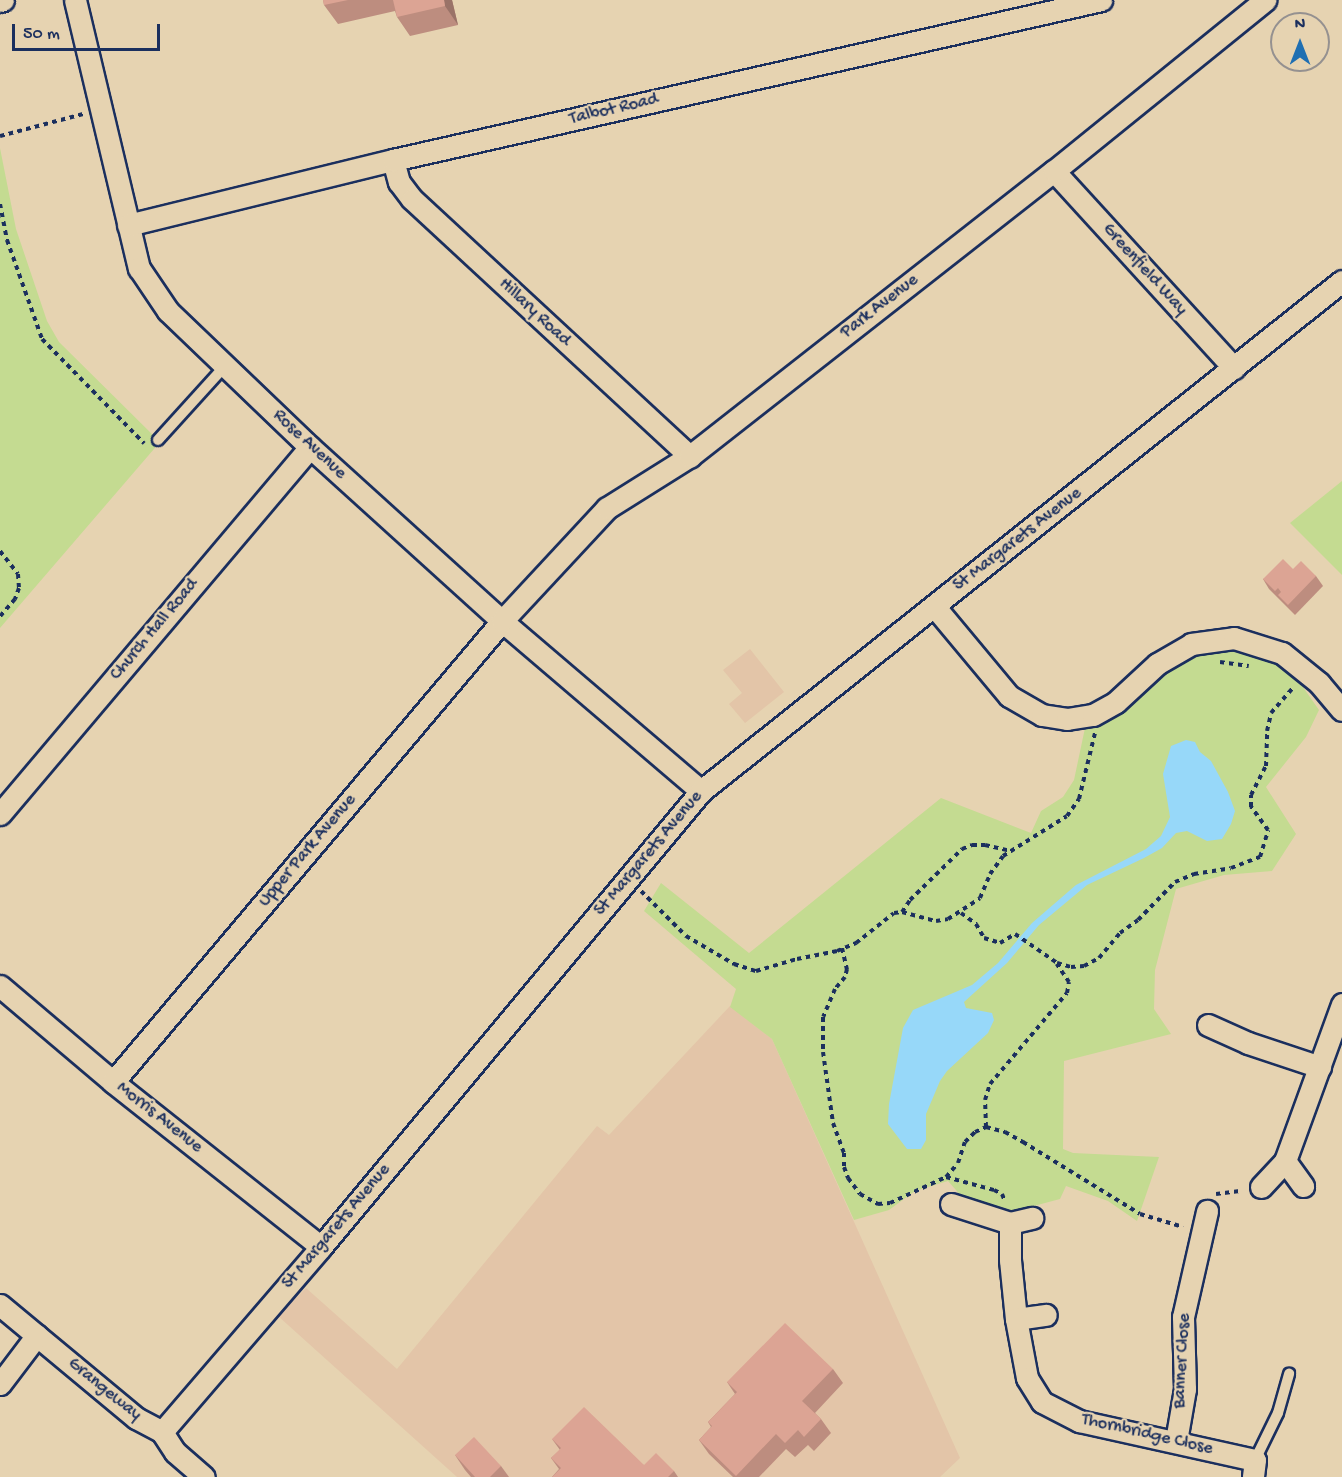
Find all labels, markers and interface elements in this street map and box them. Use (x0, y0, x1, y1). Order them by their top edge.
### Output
scale bar (15, 12, 164, 50)
north arrow (1270, 12, 1330, 72)
text: N (1295, 16, 1305, 35)
text: 50 m (23, 24, 60, 45)
street label: Talbot Road (567, 89, 661, 131)
street label: Greenfield Way (1097, 219, 1191, 321)
street label: Park Avenue (837, 270, 923, 344)
street label: Hillary Road (493, 274, 575, 352)
street label: Rose Avenue (268, 405, 350, 485)
street label: St Margarets Avenue (949, 483, 1087, 597)
street label: Church Hall Road (106, 575, 204, 685)
street label: St Margarets Avenue (590, 787, 708, 921)
street label: Upper Park Avenue (254, 790, 362, 912)
street label: Morris Avenue (112, 1078, 206, 1158)
street label: St Margarets Avenue (278, 1160, 396, 1294)
street label: Banner Close (1170, 1313, 1196, 1409)
street label: Grangeway (63, 1354, 145, 1426)
street label: Thornbridge Close (1079, 1409, 1215, 1461)

